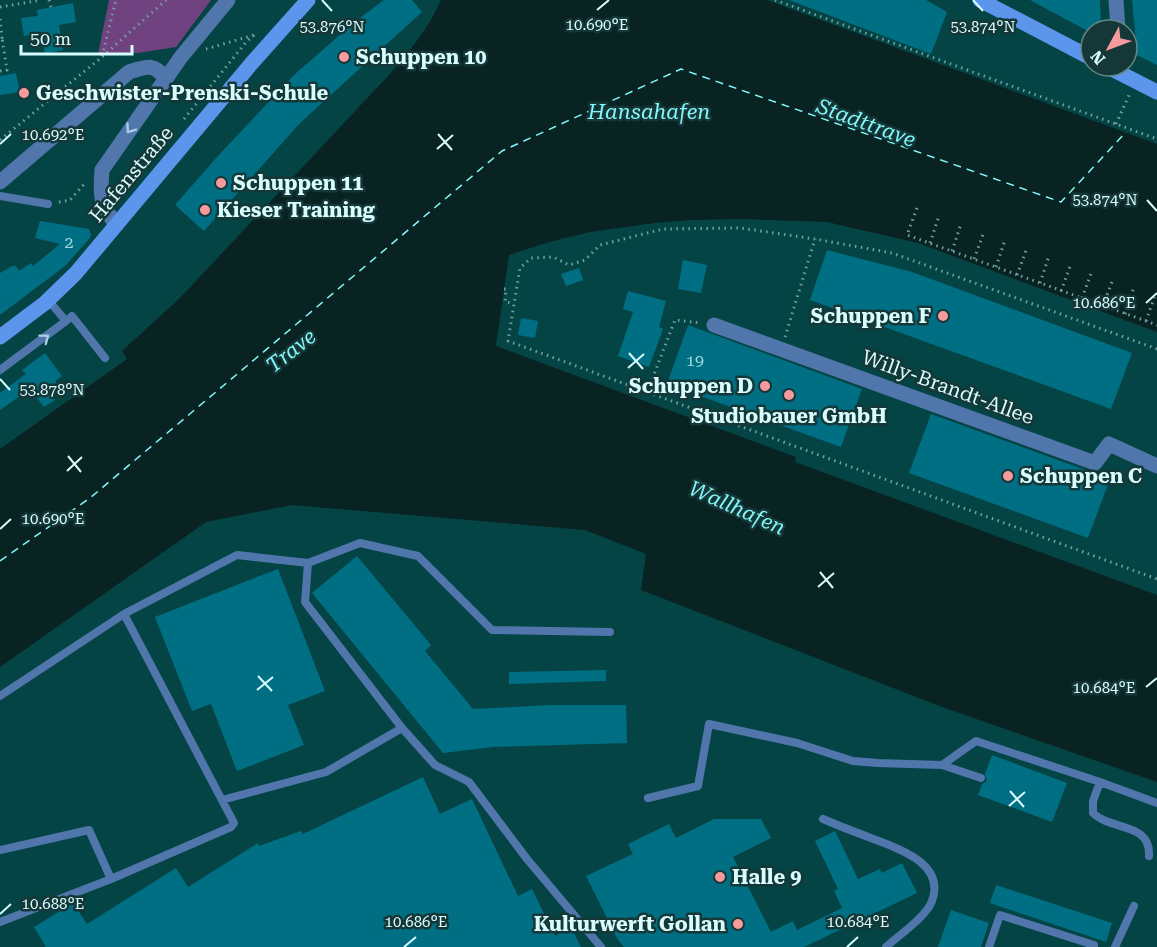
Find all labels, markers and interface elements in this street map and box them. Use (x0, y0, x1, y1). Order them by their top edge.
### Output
text: 10.690°E (566, 16, 628, 34)
scale bar (21, 18, 132, 56)
text: 53.876°N (299, 18, 365, 36)
text: 53.874°N (950, 18, 1016, 36)
north arrow (1079, 18, 1139, 78)
text: 50 m (30, 28, 71, 49)
place label: Schuppen 10 (356, 45, 487, 69)
text: N (1087, 47, 1109, 68)
marker: Schuppen 10 (337, 50, 351, 64)
place label: Geschwister-Prenski-Schule (36, 81, 329, 105)
marker: Geschwister-Prenski-Schule (17, 86, 31, 100)
water label: Stadttrave (812, 94, 919, 152)
water label: Hansahafen (587, 100, 710, 124)
street label: Hafenstraße (84, 121, 178, 227)
one-way arrow (126, 123, 137, 134)
text: 10.692°E (22, 126, 84, 144)
place label: Schuppen 11 (233, 171, 364, 195)
marker: Schuppen 11 (214, 176, 228, 190)
text: 53.874°N (1072, 191, 1138, 209)
place label: Kieser Training (217, 198, 376, 222)
marker: Kieser Training (198, 203, 212, 217)
house number: 2 (65, 233, 74, 252)
text: 10.686°E (1073, 294, 1135, 312)
place label: Schuppen F (811, 304, 931, 328)
marker: Schuppen F (936, 309, 950, 323)
water label: Trave (262, 324, 320, 378)
one-way arrow (38, 334, 49, 345)
street label: Willy-Brandt-Allee (859, 345, 1037, 429)
house number: 19 (686, 351, 704, 370)
place label: Schuppen D (629, 374, 753, 398)
marker: Schuppen D (758, 379, 772, 393)
text: 53.878°N (19, 381, 85, 399)
marker: Studiobauer GmbH (782, 388, 796, 402)
place label: Studiobauer GmbH (691, 404, 887, 428)
place label: Schuppen C (1020, 464, 1142, 488)
marker: Schuppen C (1001, 469, 1015, 483)
water label: Wallhafen (685, 476, 789, 540)
text: 10.690°E (22, 510, 84, 528)
text: 10.684°E (1073, 679, 1135, 697)
place label: Halle 9 (732, 865, 801, 889)
marker: Halle 9 (713, 870, 727, 884)
text: 10.688°E (22, 895, 84, 913)
place label: Kulturwerft Gollan (534, 912, 727, 936)
text: 10.686°E (385, 913, 447, 931)
text: 10.684°E (827, 913, 889, 931)
marker: Kulturwerft Gollan (731, 917, 745, 931)

